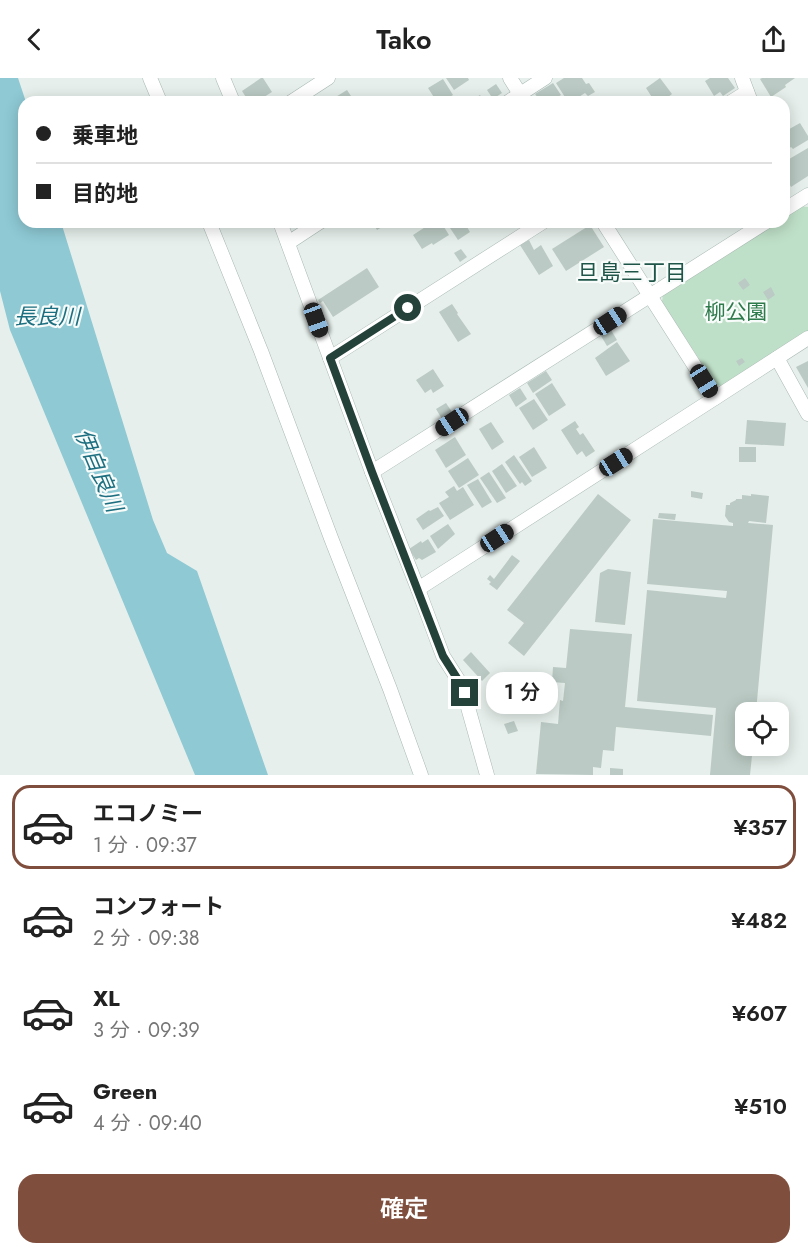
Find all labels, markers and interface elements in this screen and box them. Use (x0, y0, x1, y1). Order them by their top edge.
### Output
text: Tako (376, 20, 432, 59)
icon: back (18, 23, 51, 56)
icon: share (757, 23, 790, 56)
text: 乗車地 (72, 119, 138, 151)
text: 目的地 (72, 177, 138, 209)
district label: 旦島三丁目 (577, 256, 687, 288)
route start (394, 294, 421, 321)
park label: 柳公園 (705, 297, 768, 327)
water label: 長良川 (14, 300, 82, 332)
car (301, 300, 331, 340)
car (590, 304, 630, 338)
car (687, 361, 721, 401)
car (432, 405, 472, 439)
water label: 伊自良川 (67, 423, 132, 519)
car (596, 445, 636, 479)
car (477, 521, 517, 555)
callout: 1 分 (486, 672, 558, 714)
text: 1 分 (504, 678, 540, 707)
route end (451, 679, 478, 706)
map controls (735, 702, 789, 756)
button: locate (735, 702, 789, 756)
text: エコノミー (93, 797, 203, 829)
icon: car (21, 800, 75, 854)
text: ¥357 (733, 811, 787, 843)
text: 1 分 · 09:37 (93, 831, 197, 860)
text: コンフォート (93, 890, 224, 922)
icon: car (21, 893, 75, 947)
text: ¥482 (731, 904, 787, 936)
text: 2 分 · 09:38 (93, 924, 200, 953)
text: XL (93, 982, 120, 1014)
icon: car (21, 986, 75, 1040)
text: ¥607 (732, 997, 787, 1029)
text: 3 分 · 09:39 (93, 1016, 200, 1045)
text: Green (93, 1075, 157, 1107)
icon: car (21, 1079, 75, 1133)
text: ¥510 (734, 1090, 787, 1122)
text: 4 分 · 09:40 (93, 1109, 202, 1138)
button: 確定 (18, 1174, 790, 1243)

